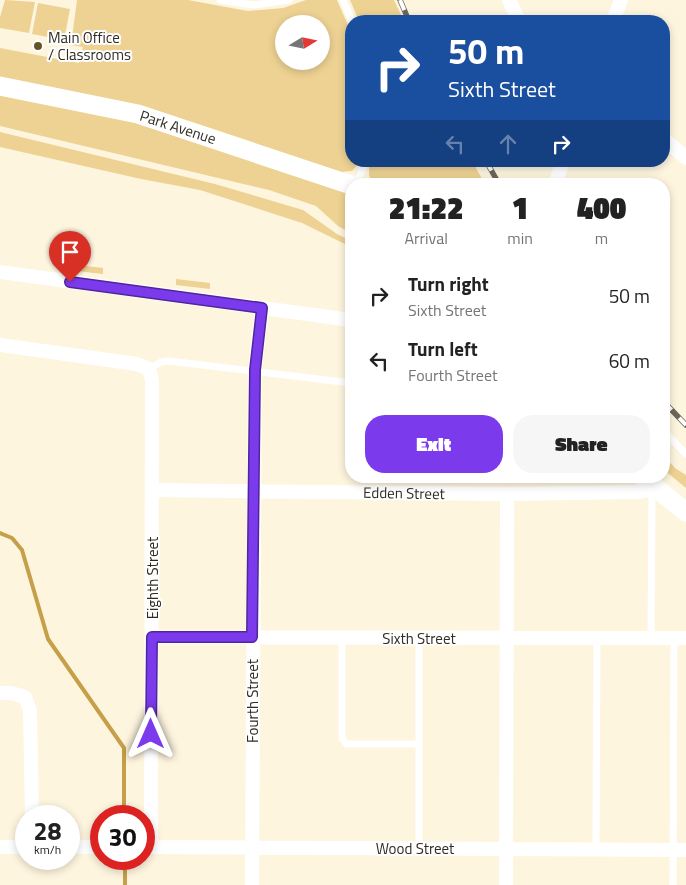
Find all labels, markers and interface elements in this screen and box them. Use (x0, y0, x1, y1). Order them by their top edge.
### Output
north arrow (275, 15, 330, 70)
map controls (275, 15, 330, 70)
text: 50 m (448, 24, 524, 78)
place label: Main Office / Classrooms (48, 26, 131, 66)
icon: right (365, 35, 430, 100)
marker: Main Office / Classrooms (32, 40, 44, 52)
text: Sixth Street (448, 72, 556, 106)
street label: Park Avenue (137, 104, 219, 150)
icon: left (441, 130, 469, 158)
icon: ahead (494, 130, 522, 158)
icon: right (547, 130, 575, 158)
text: 21:22 (389, 185, 463, 231)
text: 1 (512, 185, 528, 231)
text: 400 (577, 185, 626, 231)
text: Arrival (404, 226, 448, 250)
text: min (507, 226, 533, 250)
text: m (595, 226, 608, 250)
pin (49, 231, 91, 282)
icon: arrive (56, 238, 84, 266)
text: Turn right (408, 269, 489, 298)
text: 50 m (609, 281, 650, 310)
icon: right (365, 282, 393, 310)
text: Sixth Street (408, 298, 486, 322)
text: Turn left (408, 334, 478, 363)
text: 60 m (609, 346, 650, 375)
icon: left (365, 347, 393, 375)
text: Fourth Street (408, 363, 498, 387)
button: Exit (365, 415, 503, 473)
button: Share (513, 415, 650, 473)
street label: Edden Street (363, 481, 446, 505)
street label: Eighth Street (141, 536, 164, 619)
street label: Sixth Street (382, 627, 456, 650)
street label: Fourth Street (241, 658, 264, 743)
position arrow (124, 707, 176, 759)
speed limit sign: 30 (90, 805, 155, 870)
text: 28 (33, 812, 62, 850)
street label: Wood Street (376, 837, 455, 860)
text: km/h (34, 840, 61, 859)

